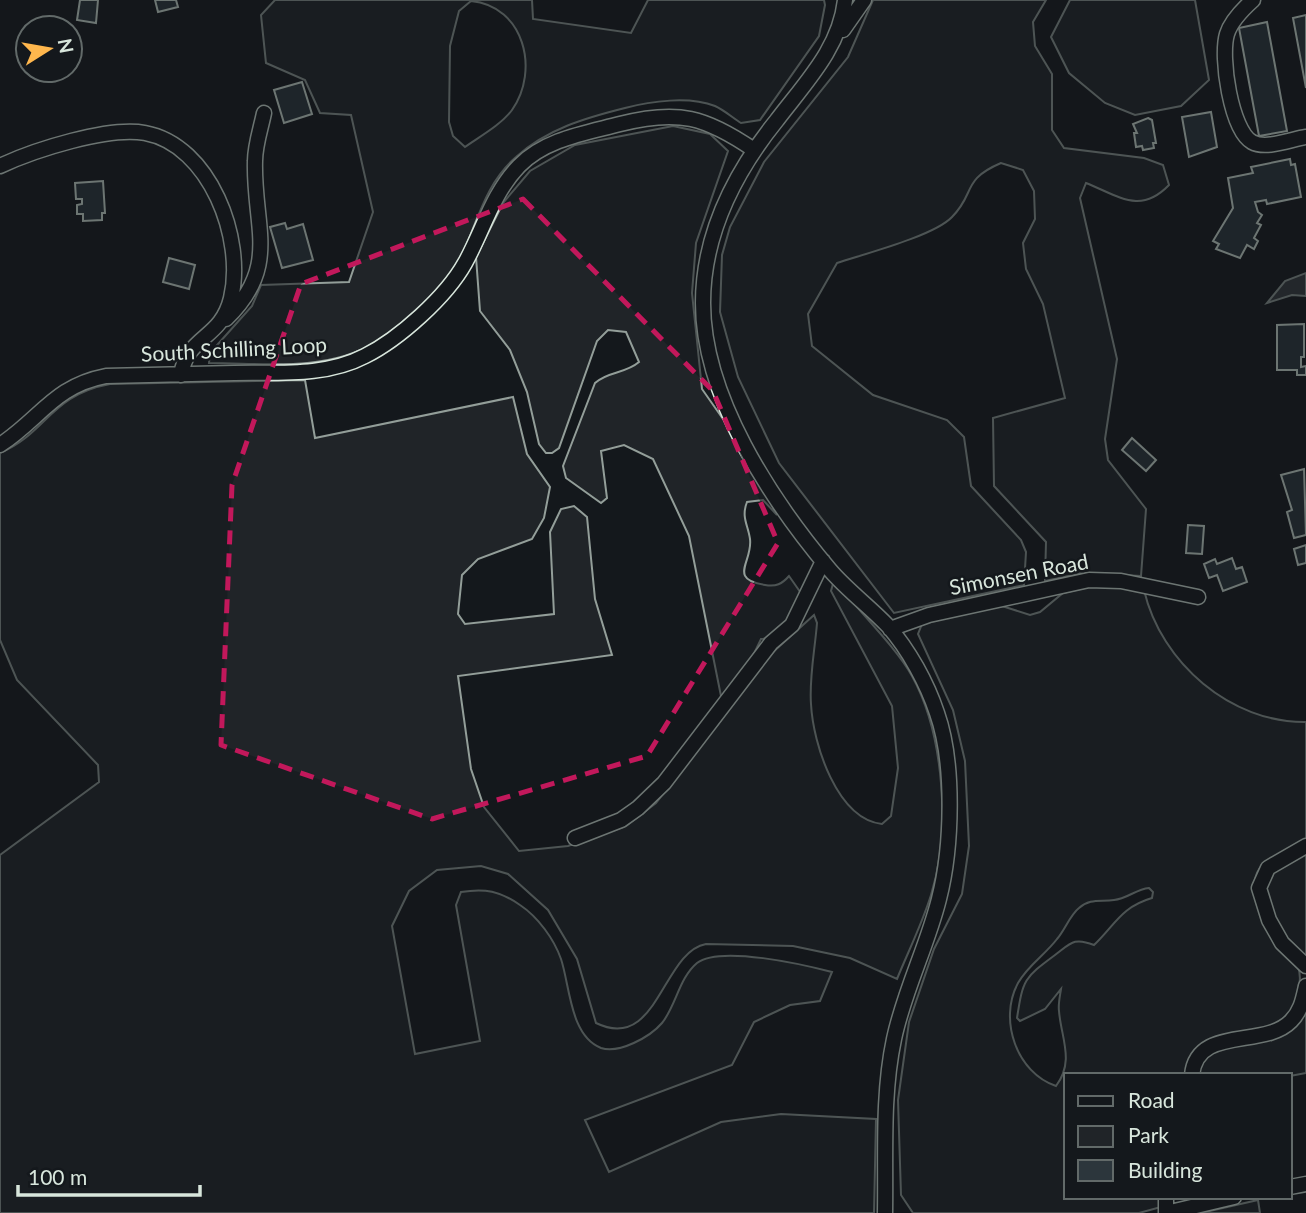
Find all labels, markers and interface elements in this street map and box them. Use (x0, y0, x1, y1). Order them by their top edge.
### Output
north arrow (14, 14, 84, 84)
text: N (53, 36, 79, 55)
street label: South Schilling Loop (140, 331, 328, 366)
street label: Simonsen Road (947, 548, 1090, 599)
legend (1064, 1073, 1292, 1199)
text: Road (1128, 1087, 1175, 1112)
text: Park (1128, 1122, 1169, 1147)
scale bar (18, 1154, 200, 1198)
text: Building (1128, 1157, 1203, 1182)
text: 100 m (28, 1164, 87, 1189)

